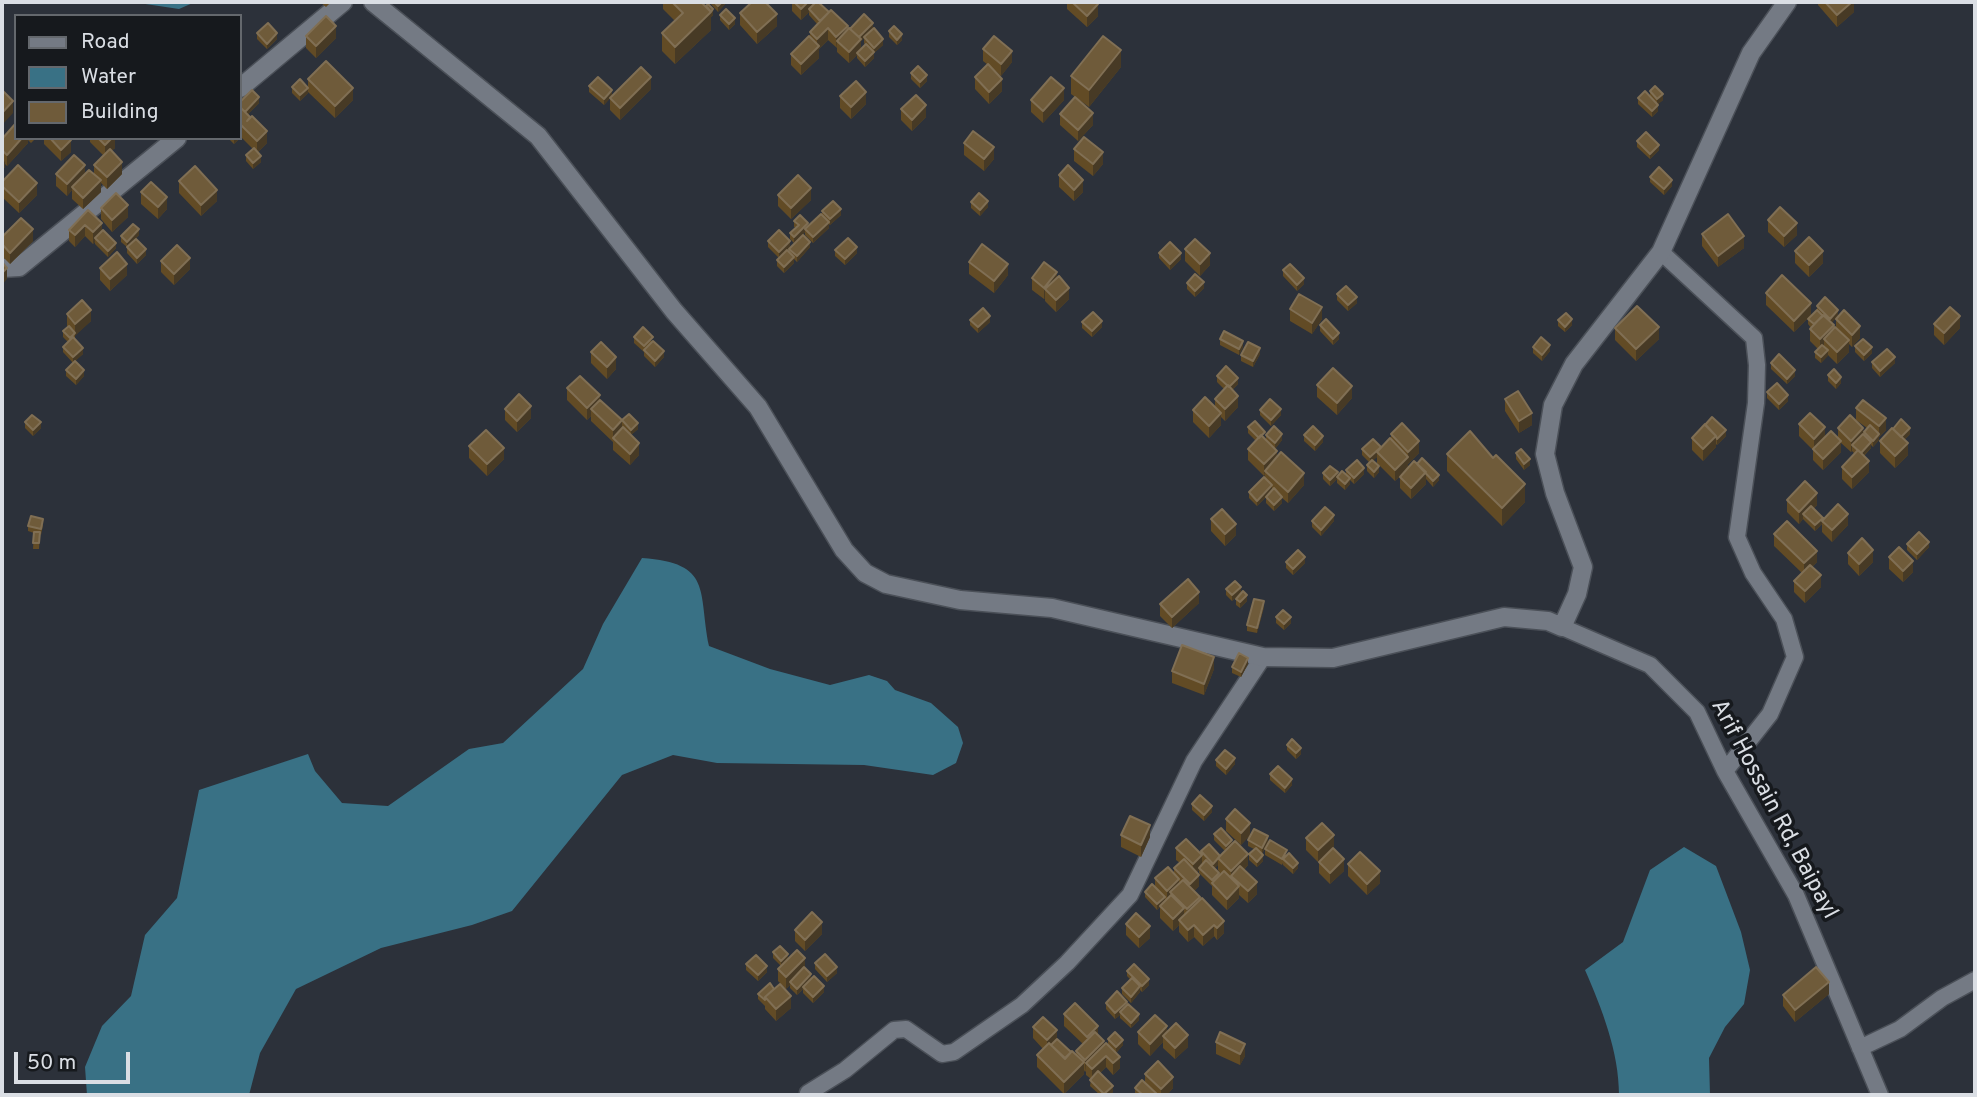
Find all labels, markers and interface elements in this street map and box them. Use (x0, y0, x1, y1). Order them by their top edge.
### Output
legend (14, 14, 242, 140)
text: Road (81, 29, 130, 56)
text: Water (81, 64, 136, 91)
text: Building (81, 99, 159, 126)
street label: Arif Hossain Rd, Baipayl (1703, 695, 1843, 925)
scale bar (18, 1038, 133, 1082)
text: 50 m (27, 1050, 76, 1077)

